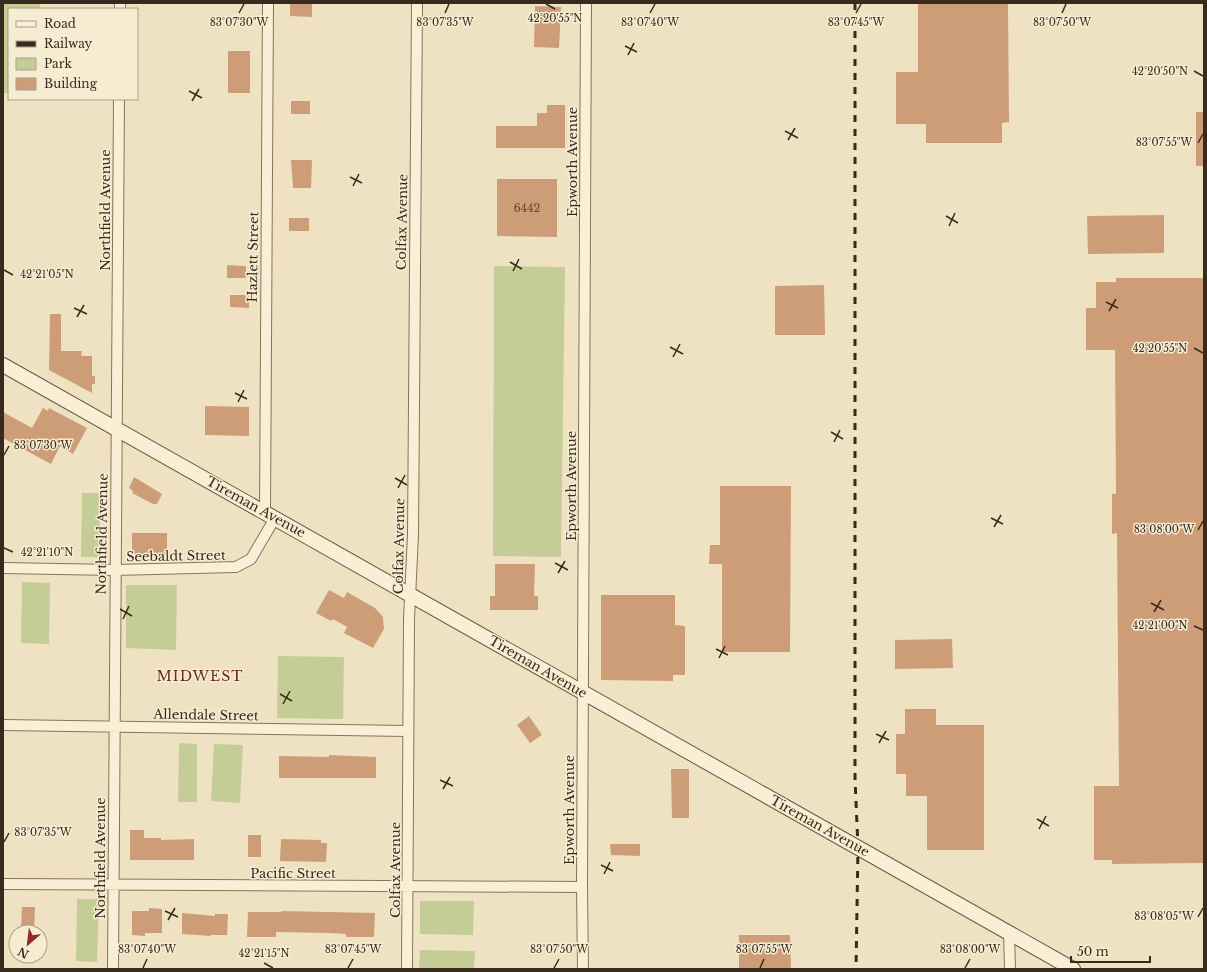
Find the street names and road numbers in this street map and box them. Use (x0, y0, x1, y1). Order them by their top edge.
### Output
street label: Epworth Avenue (564, 107, 581, 217)
street label: Northfield Avenue (97, 149, 114, 271)
street label: Colfax Avenue (393, 174, 411, 270)
street label: Hazlett Street (244, 211, 262, 303)
street label: Epworth Avenue (563, 431, 580, 541)
street label: Northfield Avenue (92, 473, 112, 595)
street label: Tireman Avenue (203, 473, 309, 541)
street label: Colfax Avenue (390, 498, 408, 594)
street label: Seebaldt Street (126, 547, 226, 565)
street label: Tireman Avenue (486, 632, 590, 702)
street label: Allendale Street (152, 706, 259, 724)
street label: Epworth Avenue (561, 755, 578, 865)
street label: Tireman Avenue (767, 792, 873, 860)
street label: Northfield Avenue (92, 797, 109, 919)
street label: Colfax Avenue (387, 822, 404, 918)
street label: Pacific Street (250, 865, 336, 882)

